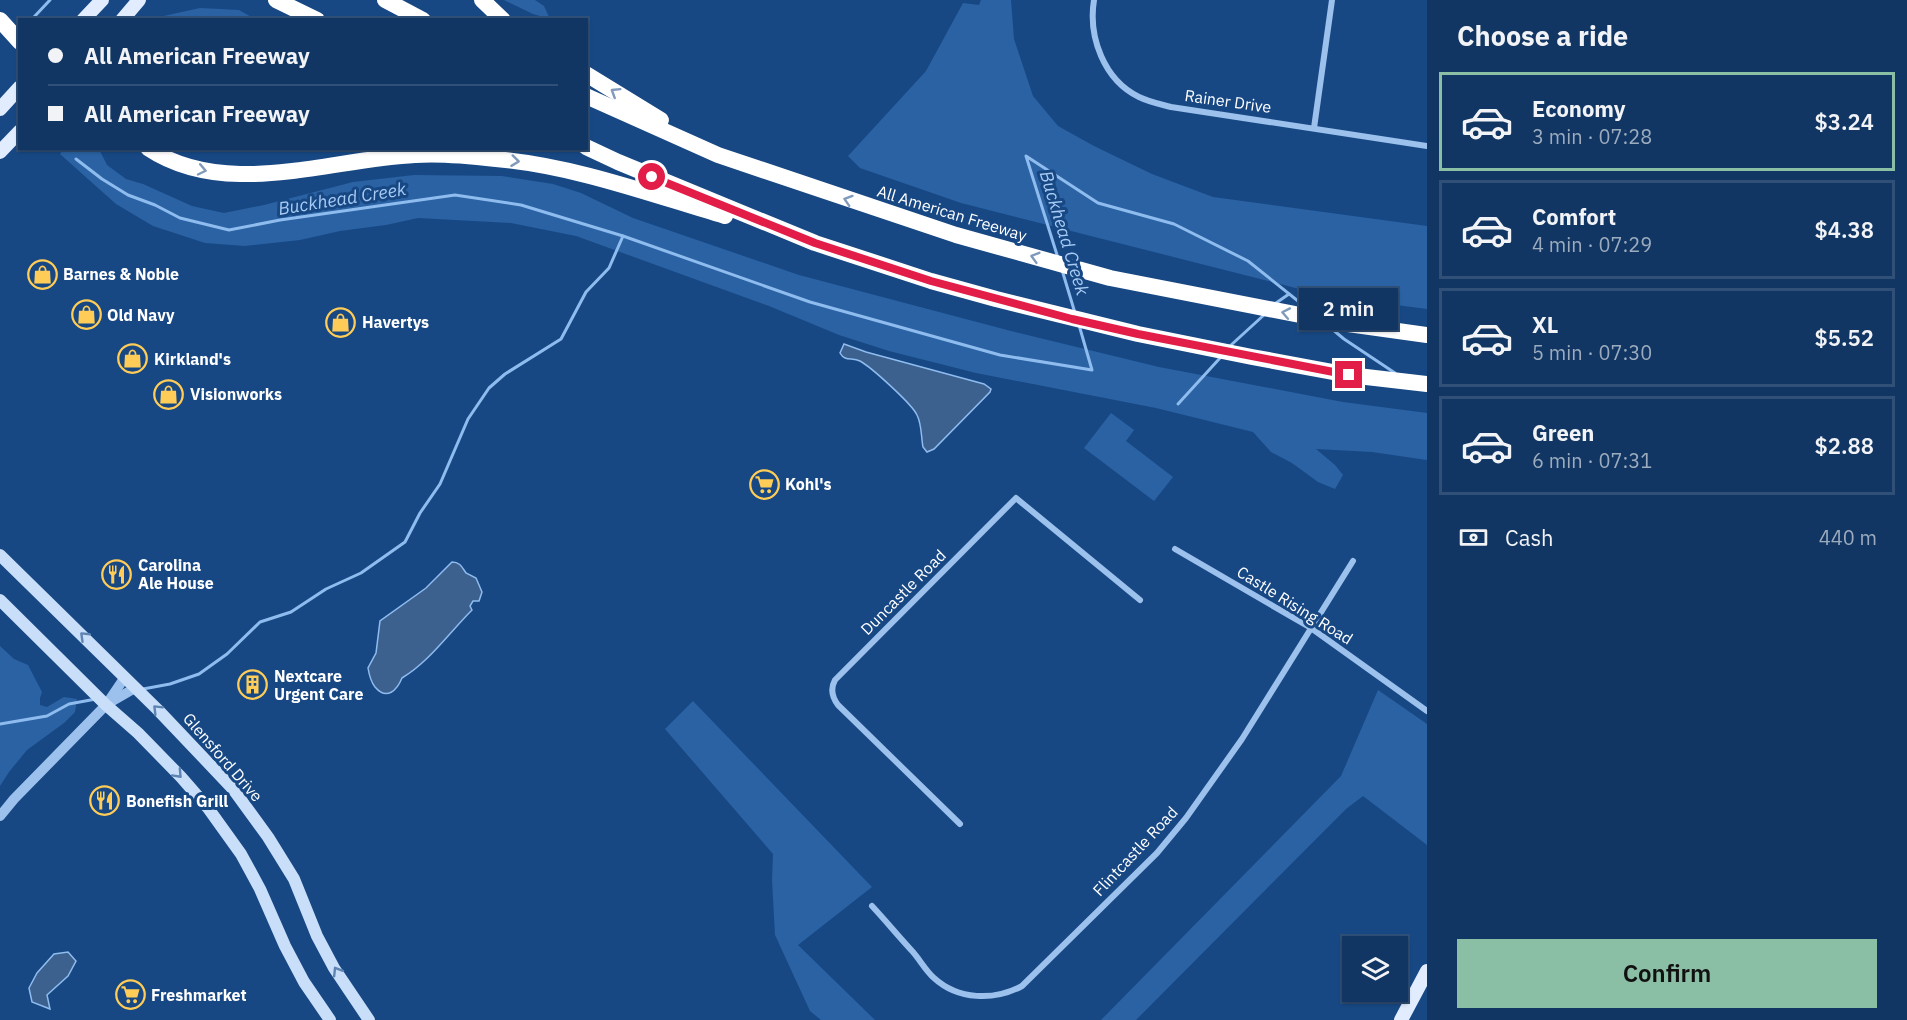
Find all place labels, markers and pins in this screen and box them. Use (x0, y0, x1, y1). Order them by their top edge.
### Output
shop icon: Barnes & Noble (26, 258, 58, 290)
place label: Barnes & Noble (63, 264, 179, 284)
shop icon: Old Navy (70, 299, 102, 331)
place label: Old Navy (107, 305, 175, 325)
shop icon: Havertys (325, 306, 357, 338)
place label: Havertys (362, 312, 429, 332)
shop icon: Kirkland's (117, 343, 149, 375)
place label: Kirkland's (154, 349, 231, 369)
shop icon: Visionworks (153, 378, 185, 410)
place label: Visionworks (190, 384, 282, 404)
supermarket icon: Kohl's (748, 468, 780, 500)
place label: Kohl's (785, 474, 832, 494)
place label: Carolina Ale House (138, 555, 214, 593)
restaurant icon: Carolina Ale House (101, 558, 133, 590)
place label: Nextcare Urgent Care (274, 666, 363, 704)
building icon: Nextcare Urgent Care (237, 669, 269, 701)
restaurant icon: Bonefish Grill (89, 785, 121, 817)
place label: Bonefish Grill (126, 791, 228, 811)
supermarket icon: Freshmarket (114, 979, 146, 1011)
place label: Freshmarket (151, 985, 247, 1005)

